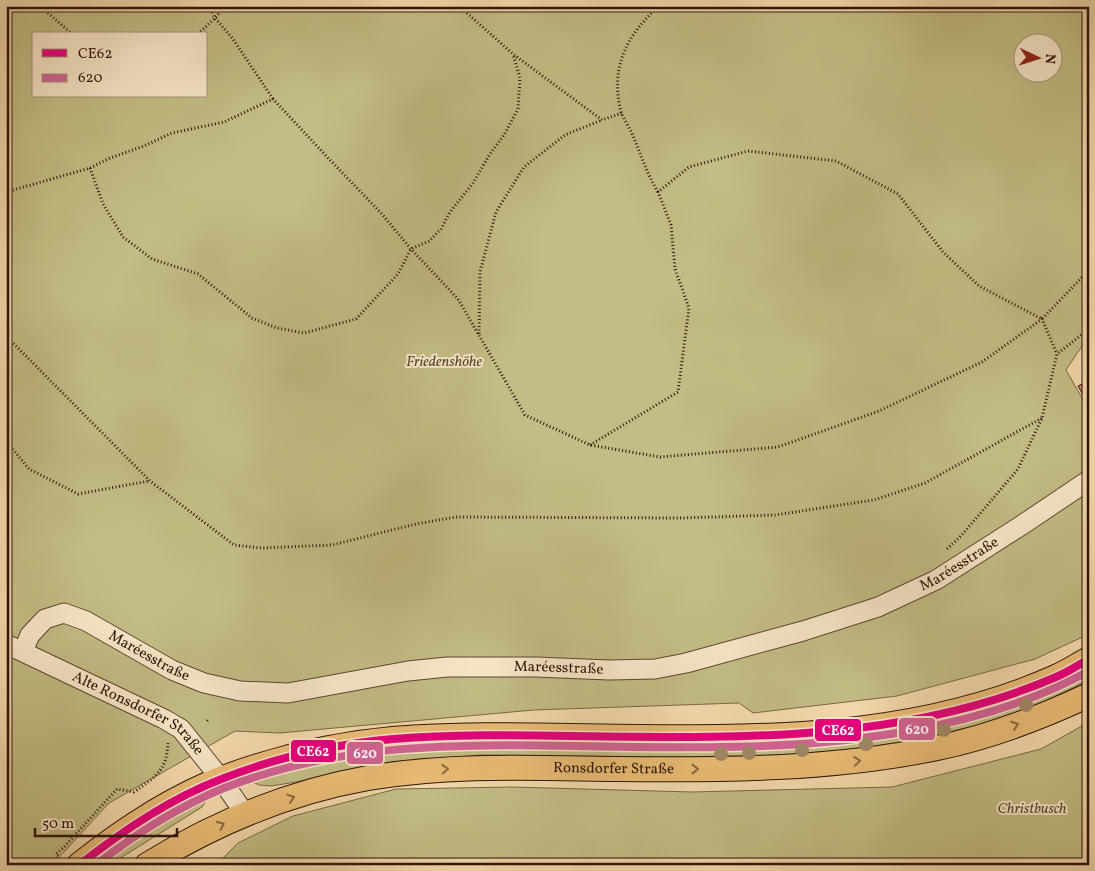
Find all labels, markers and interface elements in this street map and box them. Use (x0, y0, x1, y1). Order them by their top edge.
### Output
legend (32, 32, 208, 98)
north arrow (1012, 32, 1062, 82)
text: CE62 (78, 44, 112, 65)
text: N (1040, 53, 1059, 65)
text: 620 (78, 68, 103, 89)
park label: Friedenshöhe (406, 352, 482, 373)
street label: Maréesstraße (916, 532, 1003, 597)
street label: Maréesstraße (104, 625, 193, 687)
street label: Maréesstraße (514, 656, 604, 680)
street label: Alte Ronsdorfer Straße (69, 666, 209, 760)
line badge: 620 (898, 717, 936, 741)
line badge: CE62 (814, 718, 862, 742)
text: 620 (905, 721, 929, 740)
one-way arrow (1010, 721, 1019, 732)
text: CE62 (822, 722, 854, 741)
line badge: CE62 (290, 739, 337, 763)
line badge: 620 (346, 741, 384, 765)
text: CE62 (297, 743, 329, 762)
text: 620 (353, 745, 377, 764)
one-way arrow (853, 756, 861, 767)
street label: Ronsdorfer Straße (553, 757, 674, 780)
one-way arrow (441, 764, 449, 775)
one-way arrow (691, 764, 699, 774)
one-way arrow (287, 793, 295, 803)
park label: Christbusch (997, 799, 1067, 820)
scale bar (35, 806, 178, 838)
text: 50 m (42, 814, 74, 835)
one-way arrow (216, 820, 225, 831)

